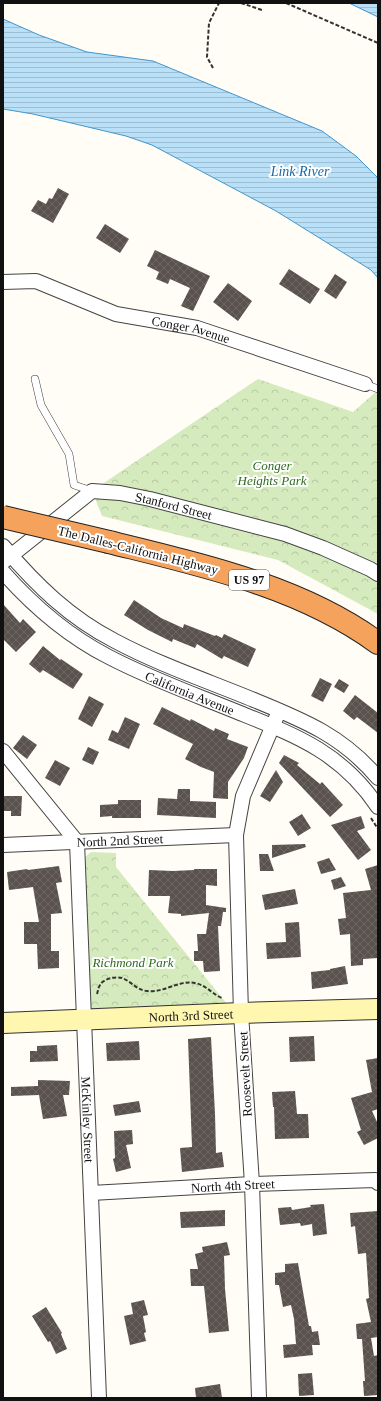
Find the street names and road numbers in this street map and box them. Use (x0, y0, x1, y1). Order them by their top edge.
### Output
street label: Conger Avenue (150, 313, 232, 346)
street label: Stanford Street (134, 489, 214, 522)
street label: The Dalles-California Highway (56, 523, 220, 577)
road number: US 97 (229, 570, 269, 590)
street label: California Avenue (143, 668, 237, 718)
street label: North 2nd Street (76, 831, 164, 849)
street label: North 3rd Street (148, 1006, 234, 1024)
street label: Roosevelt Street (235, 1031, 255, 1117)
street label: McKinley Street (79, 1076, 97, 1163)
street label: North 4th Street (190, 1176, 275, 1195)

